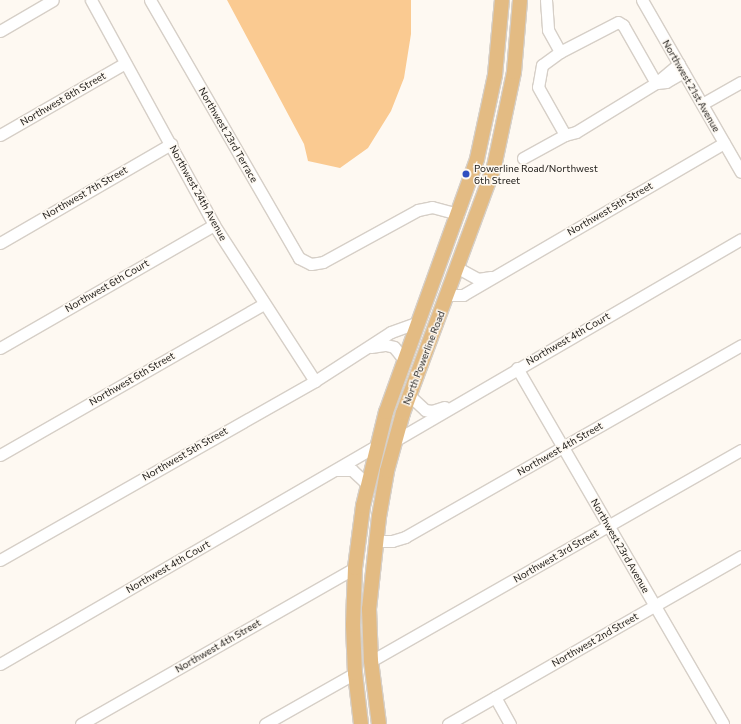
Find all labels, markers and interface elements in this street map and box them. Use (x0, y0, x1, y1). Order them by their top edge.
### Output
street label: Northwest 21st Avenue (660, 38, 722, 134)
street label: Northwest 8th Street (18, 70, 108, 128)
street label: Northwest 23rd Terrace (196, 85, 260, 185)
street label: Northwest 24th Avenue (167, 143, 229, 243)
place label: Powerline Road/Northwest 6th Street (474, 162, 598, 186)
street label: Northwest 7th Street (40, 164, 130, 222)
marker: Powerline Road/Northwest 6th Street (461, 169, 471, 179)
street label: Northwest 5th Street (565, 180, 655, 238)
street label: Northwest 6th Court (63, 257, 151, 315)
street label: North Powerline Road (401, 309, 447, 407)
street label: Northwest 4th Court (524, 310, 612, 368)
street label: Northwest 6th Street (87, 350, 177, 408)
street label: Northwest 4th Street (515, 420, 605, 478)
street label: Northwest 5th Street (140, 425, 230, 483)
street label: Northwest 23rd Avenue (588, 497, 652, 595)
street label: Northwest 3rd Street (511, 527, 601, 585)
street label: Northwest 4th Court (124, 538, 212, 596)
street label: Northwest 2nd Street (550, 610, 640, 670)
street label: Northwest 4th Street (173, 617, 263, 675)

